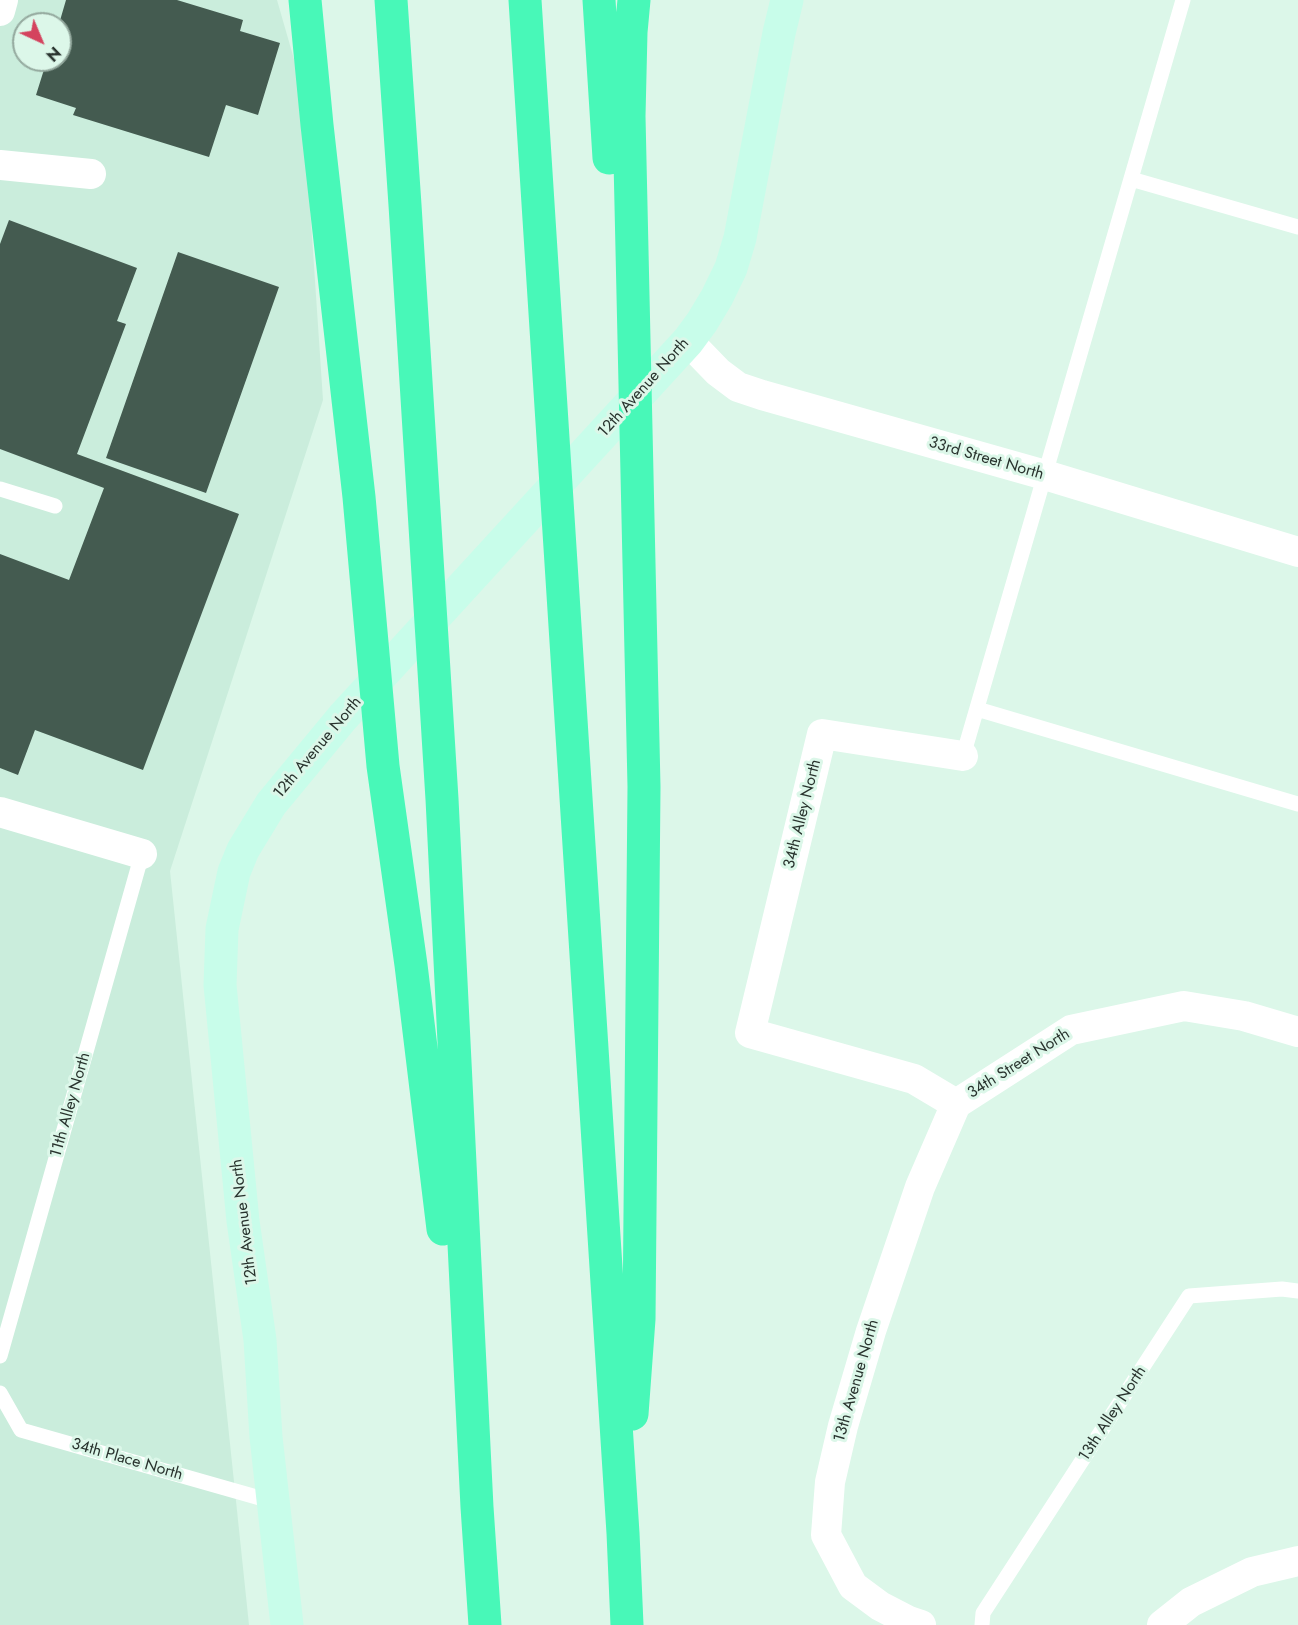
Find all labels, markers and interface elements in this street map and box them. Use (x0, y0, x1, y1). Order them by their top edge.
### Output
north arrow (12, 12, 72, 72)
text: N (41, 41, 66, 67)
street label: 12th Avenue North (594, 334, 694, 442)
street label: 33rd Street North (926, 433, 1046, 485)
street label: 12th Avenue North (270, 693, 366, 803)
street label: 34th Alley North (780, 757, 826, 871)
street label: 34th Street North (964, 1025, 1074, 1103)
street label: 11th Alley North (47, 1050, 95, 1160)
street label: 12th Avenue North (228, 1158, 262, 1286)
street label: 13th Avenue North (830, 1318, 884, 1444)
street label: 13th Alley North (1075, 1363, 1151, 1465)
street label: 34th Place North (69, 1435, 185, 1485)

